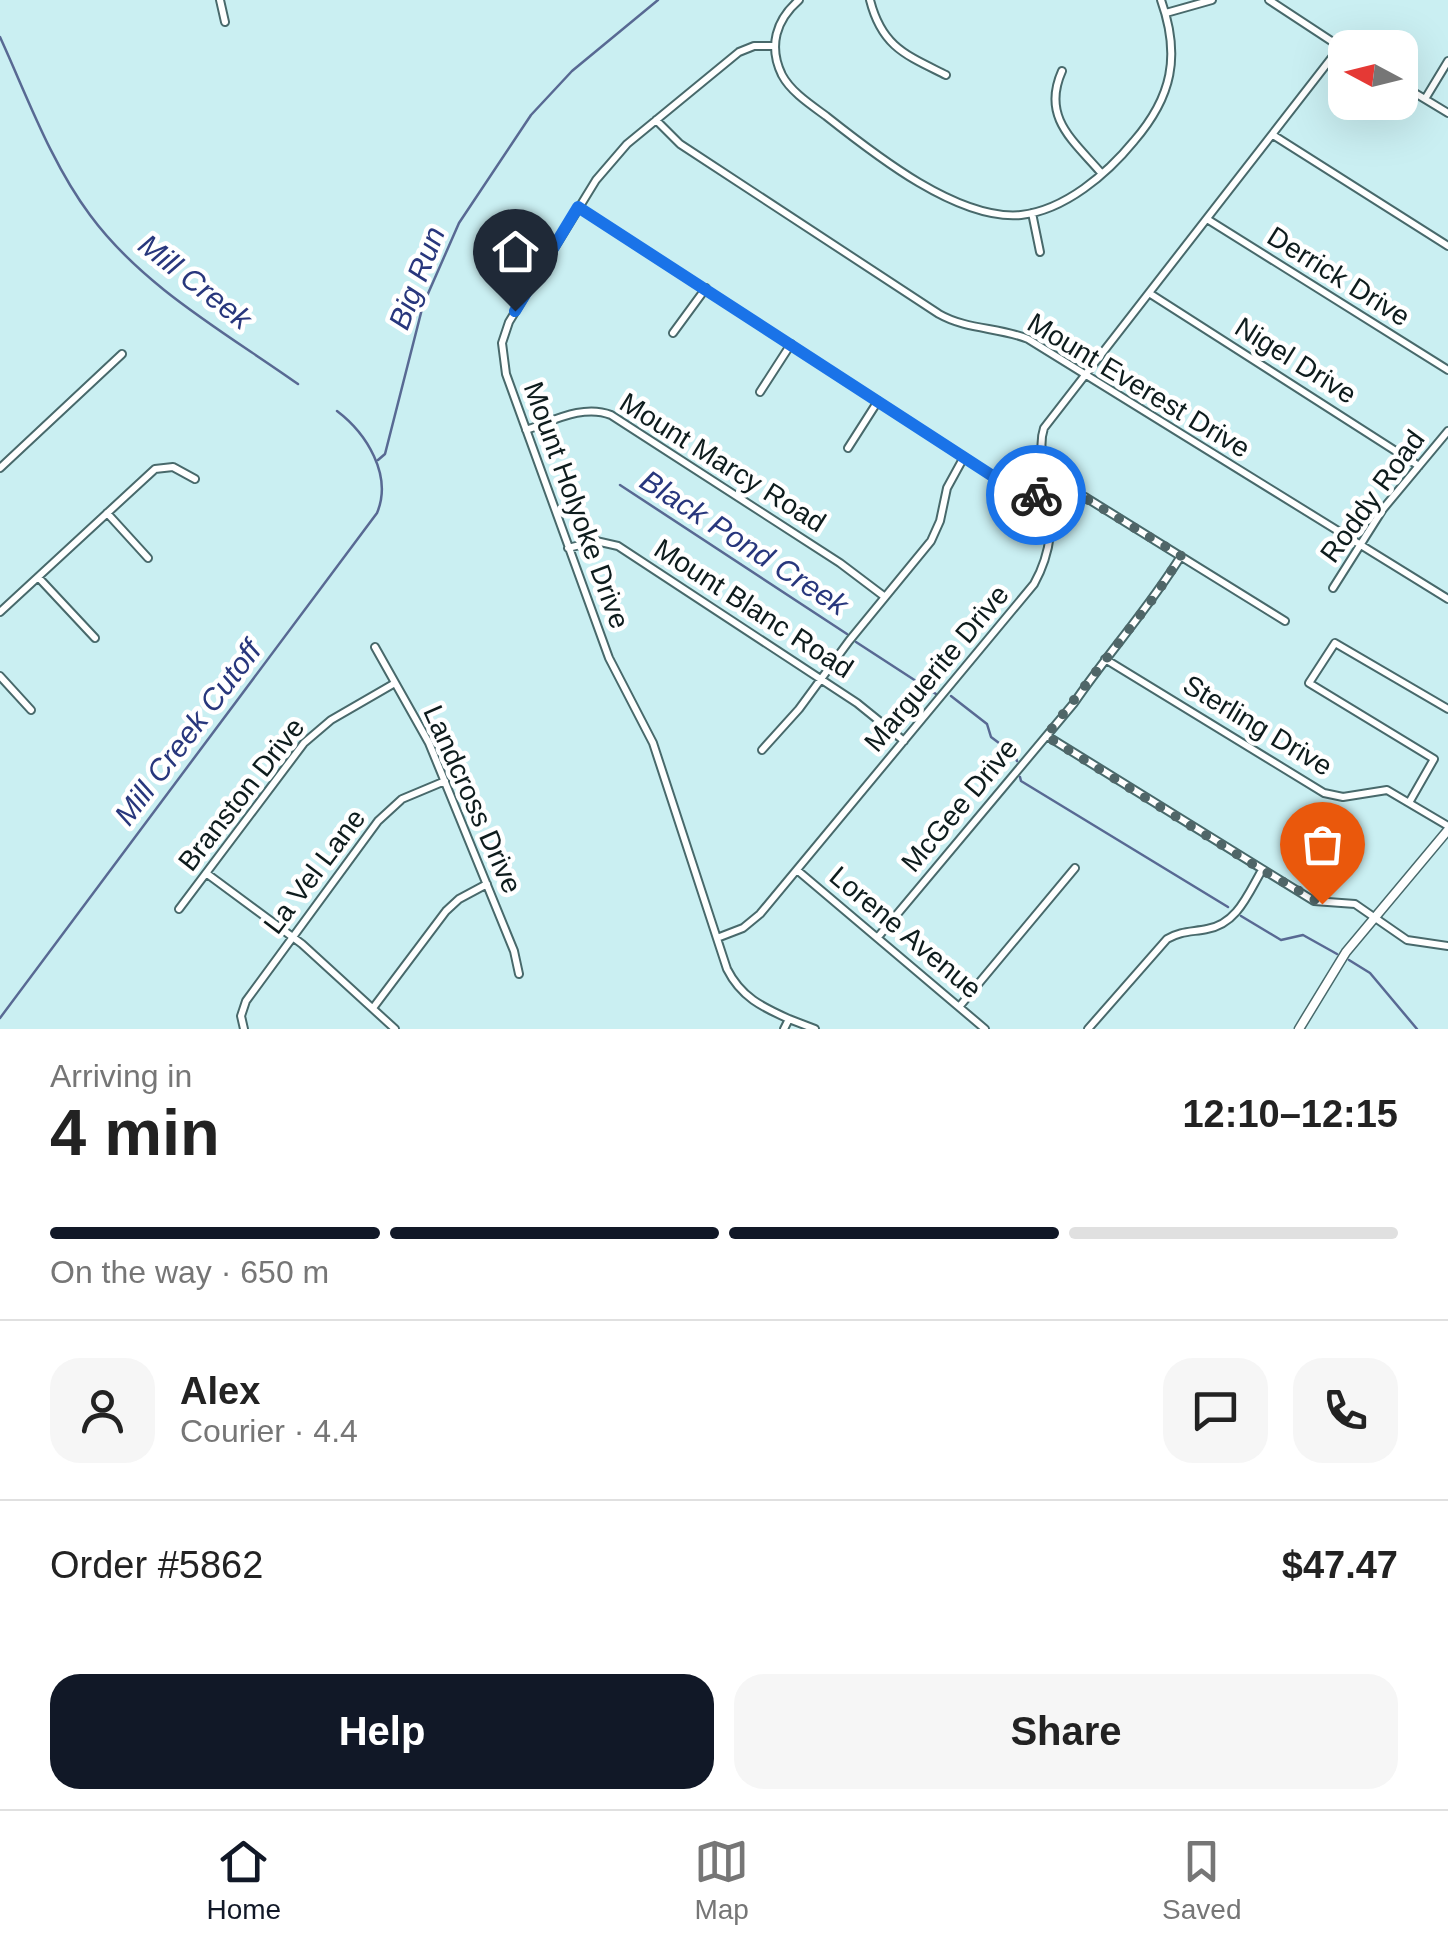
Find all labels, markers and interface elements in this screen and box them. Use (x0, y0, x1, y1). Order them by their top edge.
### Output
north arrow (1328, 30, 1418, 120)
map controls (1328, 30, 1418, 120)
pin (473, 209, 558, 312)
street label: Derrick Drive (1262, 220, 1416, 332)
water label: Big Run (382, 222, 451, 334)
icon: home (488, 224, 543, 279)
water label: Mill Creek (133, 228, 260, 337)
street label: Mount Everest Drive (1022, 307, 1255, 464)
street label: Nigel Drive (1229, 311, 1362, 410)
street label: Mount Holyoke Drive (518, 378, 636, 633)
street label: Mount Marcy Road (614, 387, 831, 538)
street label: Roddy Road (1314, 424, 1431, 568)
courier (986, 445, 1086, 545)
water label: Black Pond Creek (635, 463, 856, 623)
icon: bike (1009, 468, 1064, 523)
street label: Mount Blanc Road (649, 533, 859, 684)
street label: Marguerite Drive (858, 579, 1015, 758)
water label: Mill Creek Cutoff (108, 632, 269, 831)
street label: Sterling Drive (1178, 669, 1338, 782)
street label: Landcross Drive (417, 700, 528, 898)
street label: Branston Drive (172, 712, 311, 877)
street label: McGee Drive (895, 733, 1024, 878)
pin (1280, 802, 1365, 905)
street label: La Vel Lane (258, 803, 371, 940)
icon: bag (1295, 817, 1350, 872)
street label: Lorene Avenue (824, 860, 988, 1005)
text: Arriving in (50, 1058, 192, 1094)
text: 12:10–12:15 (1182, 1093, 1398, 1135)
text: 4 min (50, 1096, 220, 1169)
text: On the way · 650 m (50, 1254, 329, 1290)
button: person (50, 1358, 155, 1463)
button: chat (1163, 1358, 1268, 1463)
button: phone (1293, 1358, 1398, 1463)
text: Alex (180, 1370, 260, 1412)
text: Courier · 4.4 (180, 1413, 358, 1449)
text: Order #5862 (50, 1544, 263, 1586)
text: $47.47 (1282, 1544, 1398, 1586)
button: Help (50, 1674, 714, 1789)
button: Share (734, 1674, 1398, 1789)
tab: Home (206, 1834, 281, 1926)
tab: Map (694, 1834, 749, 1926)
tab: Saved (1162, 1834, 1241, 1926)

